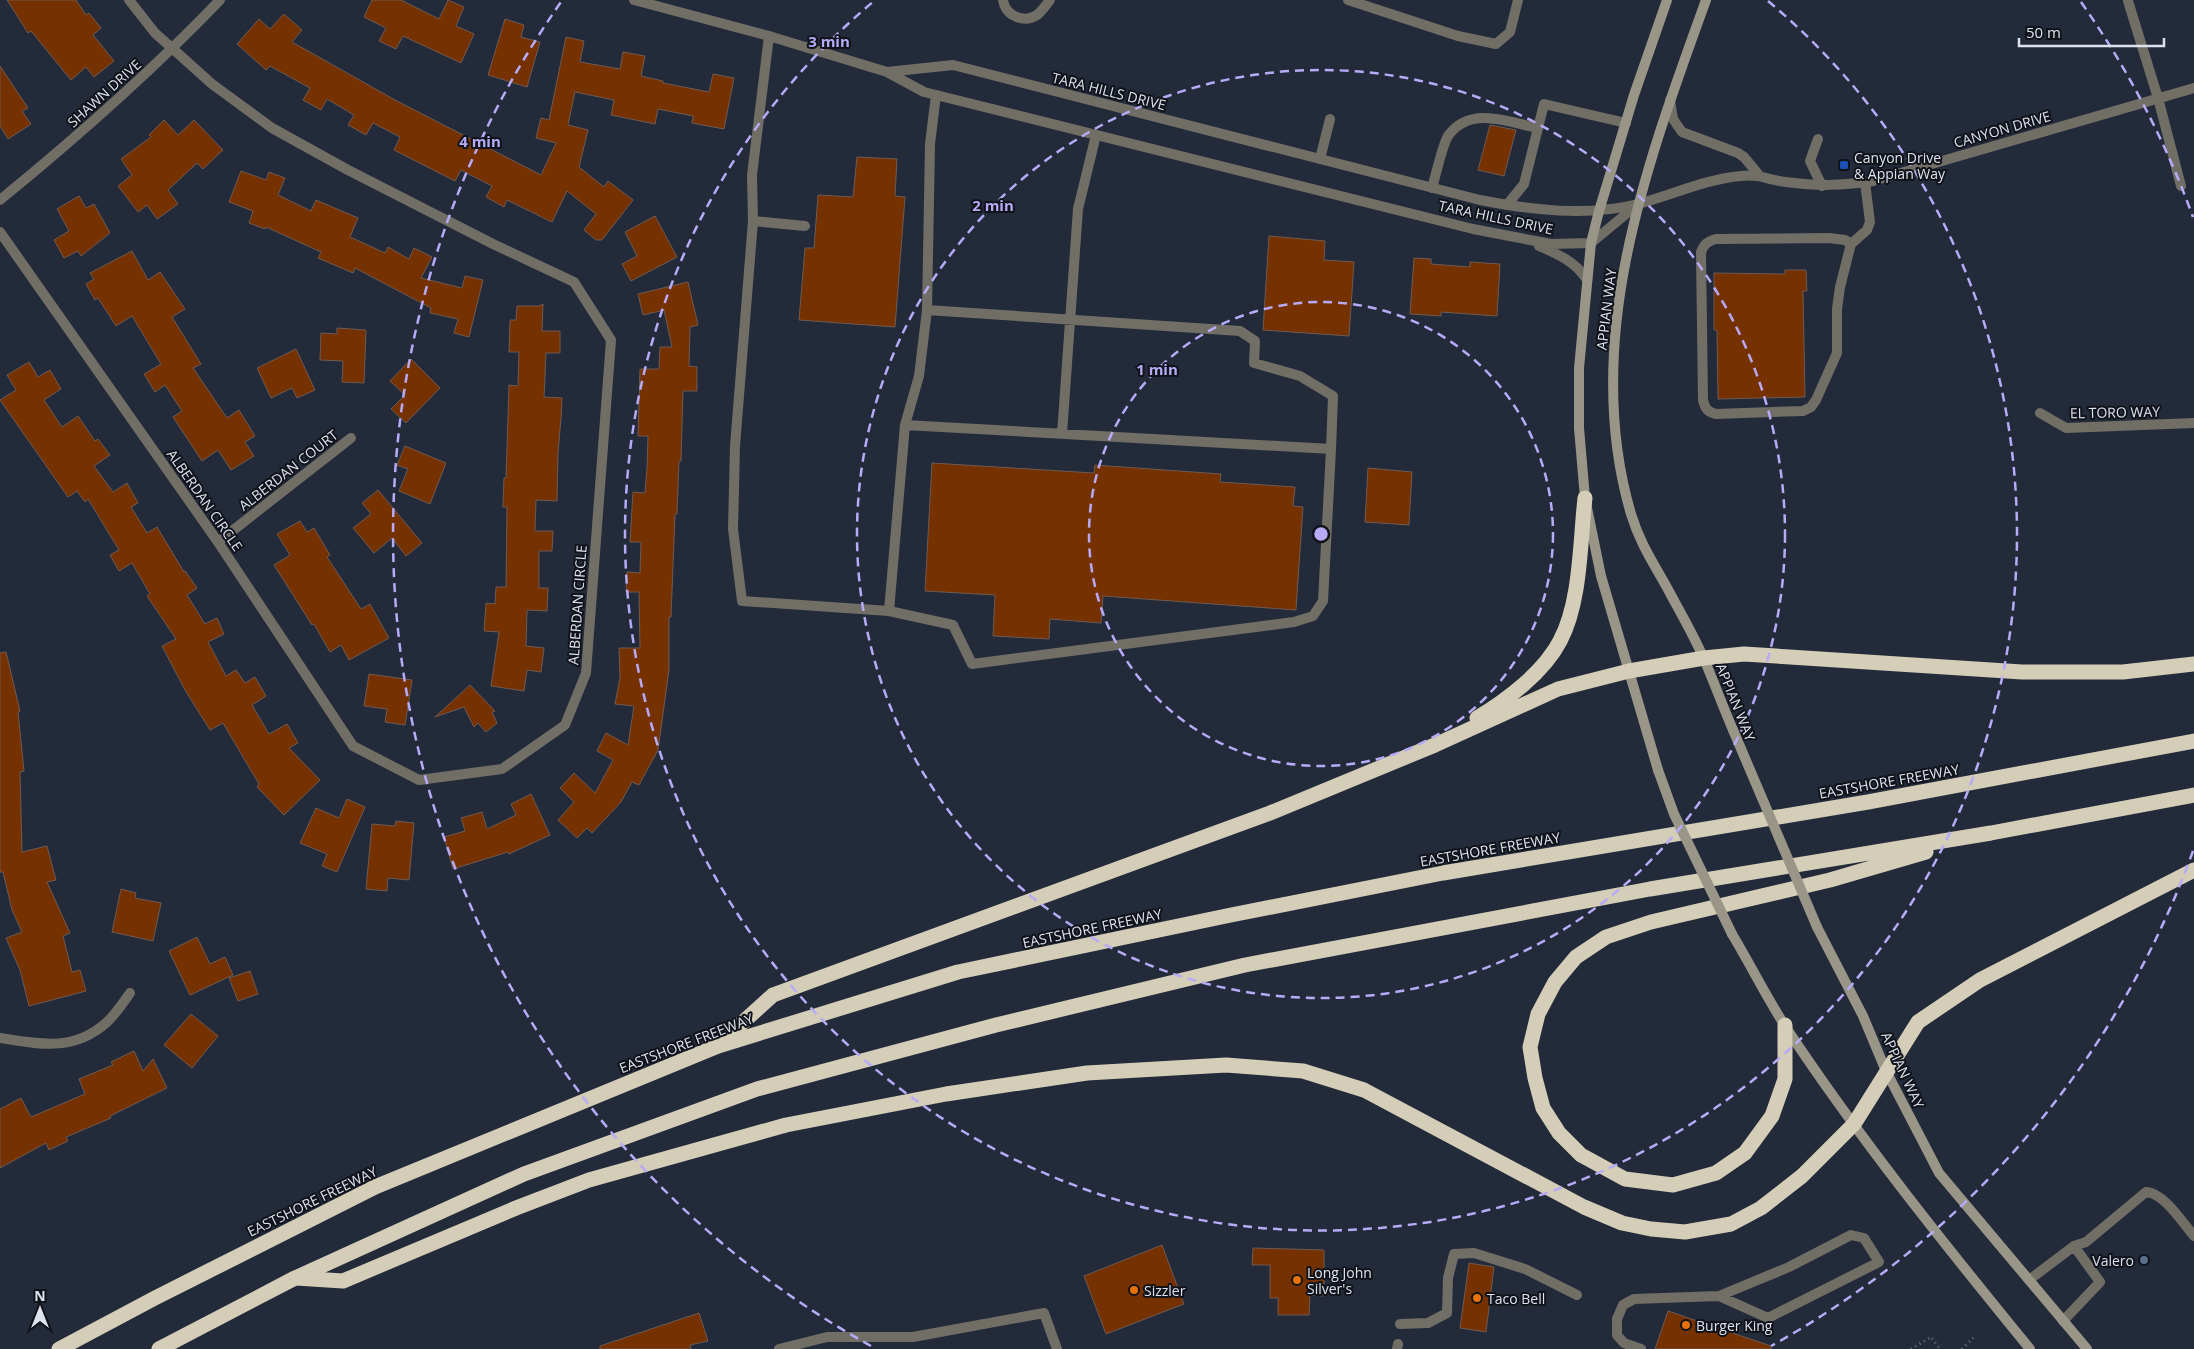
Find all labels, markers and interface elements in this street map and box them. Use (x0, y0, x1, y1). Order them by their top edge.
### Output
scale bar (2019, 15, 2164, 47)
text: 50 m (2026, 22, 2061, 42)
text: 3 min (808, 31, 850, 51)
street label: SHAWN DRIVE (63, 55, 145, 131)
street label: TARA HILLS DRIVE (1050, 68, 1168, 114)
street label: CANYON DRIVE (1951, 106, 2053, 152)
text: 4 min (459, 131, 501, 151)
place label: Canyon Drive & Appian Way (1854, 148, 1946, 183)
marker: Canyon Drive & Appian Way (1838, 159, 1850, 171)
text: 2 min (972, 195, 1014, 215)
street label: TARA HILLS DRIVE (1437, 196, 1555, 238)
street label: APPIAN WAY (1592, 267, 1620, 351)
text: 1 min (1136, 359, 1178, 379)
street label: EL TORO WAY (2070, 402, 2160, 422)
street label: ALBERDAN COURT (234, 425, 342, 515)
street label: ALBERDAN CIRCLE (163, 445, 247, 555)
centre of rings (1312, 525, 1330, 543)
street label: ALBERDAN CIRCLE (563, 544, 591, 666)
street label: APPIAN WAY (1712, 660, 1760, 744)
street label: EASTSHORE FREEWAY (1817, 759, 1961, 803)
street label: EASTSHORE FREEWAY (1418, 827, 1562, 871)
street label: EASTSHORE FREEWAY (1021, 904, 1164, 952)
street label: EASTSHORE FREEWAY (616, 1009, 756, 1077)
street label: APPIAN WAY (1877, 1029, 1929, 1111)
street label: EASTSHORE FREEWAY (244, 1161, 380, 1241)
place label: Valero (2092, 1251, 2134, 1270)
marker: Valero (2138, 1254, 2150, 1266)
place label: Long John Silver's (1307, 1263, 1372, 1298)
marker: Long John Silver's (1291, 1274, 1303, 1286)
place label: Sizzler (1144, 1281, 1186, 1300)
north arrow (15, 1284, 65, 1334)
marker: Sizzler (1128, 1284, 1140, 1296)
text: N (34, 1286, 46, 1305)
place label: Taco Bell (1487, 1289, 1545, 1308)
marker: Taco Bell (1471, 1292, 1483, 1304)
place label: Burger King (1696, 1316, 1773, 1335)
marker: Burger King (1680, 1319, 1692, 1331)

